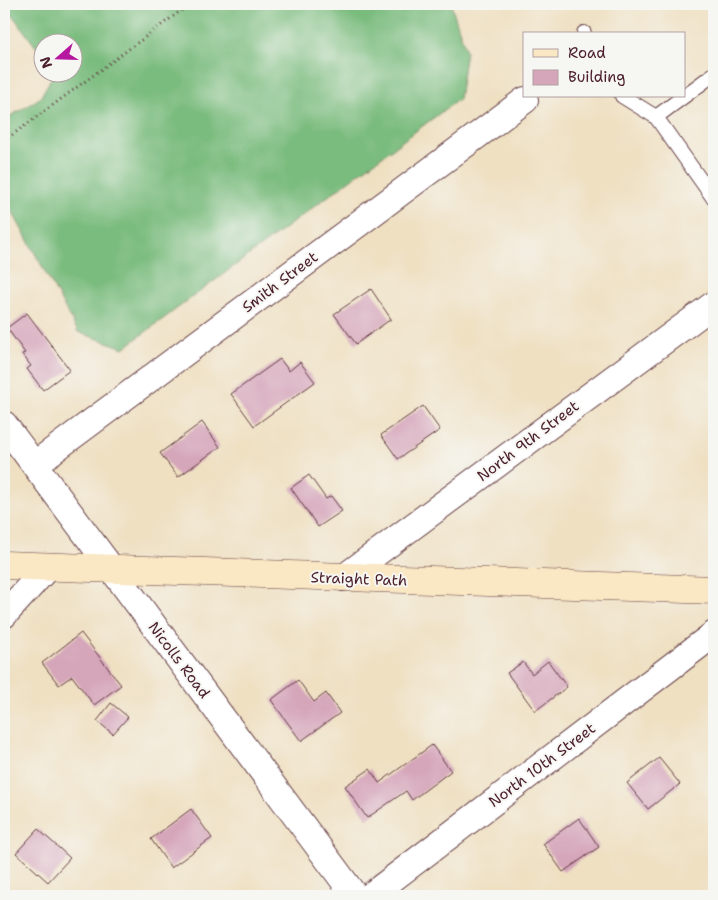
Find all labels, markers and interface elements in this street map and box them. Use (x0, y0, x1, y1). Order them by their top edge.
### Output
north arrow (32, 32, 82, 82)
legend (523, 32, 686, 98)
text: Road (568, 43, 606, 63)
text: N (35, 54, 56, 71)
text: Building (568, 67, 625, 87)
street label: Smith Street (238, 247, 322, 317)
street label: North 9th Street (473, 396, 583, 486)
street label: Straight Path (310, 567, 408, 591)
street label: Nicolls Road (144, 618, 215, 703)
street label: North 10th Street (485, 718, 599, 812)

